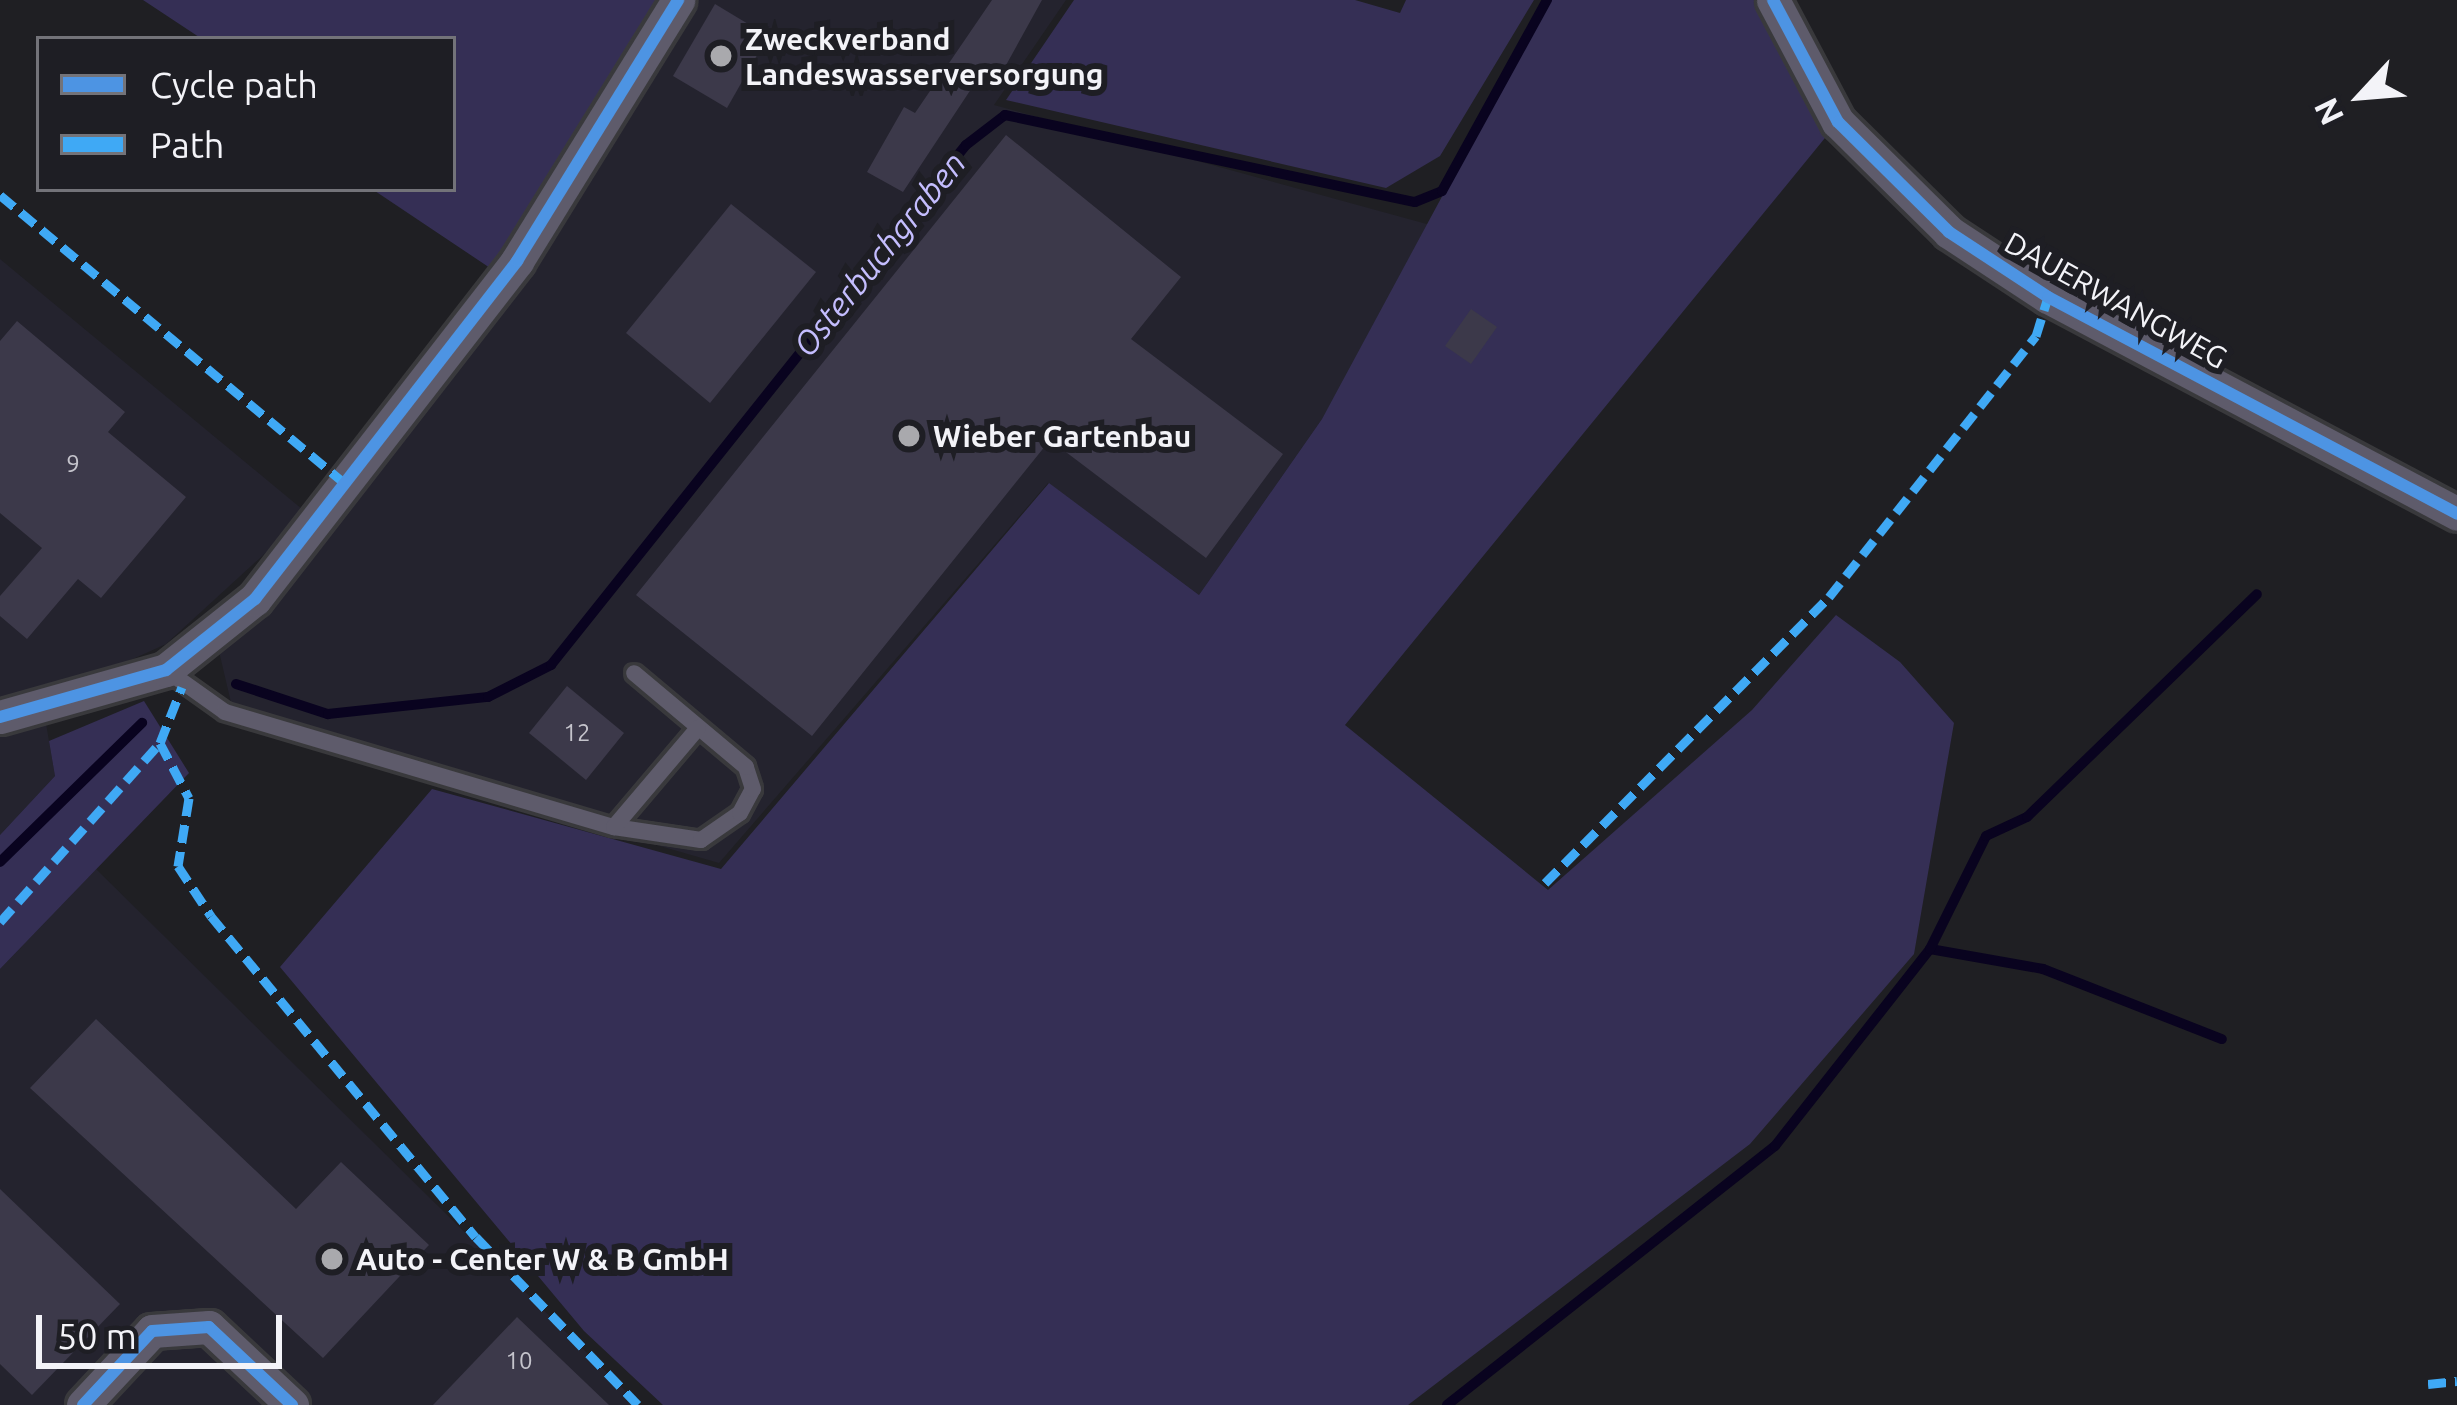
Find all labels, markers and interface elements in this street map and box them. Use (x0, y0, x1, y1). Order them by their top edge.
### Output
place label: Zweckverband Landeswasserversorgung (745, 21, 1103, 92)
legend (36, 36, 456, 192)
north arrow (2301, 36, 2421, 156)
marker: Zweckverband Landeswasserversorgung (708, 43, 734, 69)
text: Cycle path (150, 64, 318, 105)
text: N (2306, 93, 2350, 131)
text: Path (150, 124, 224, 165)
water label: Osterbuchgraben (784, 144, 974, 364)
street label: DAUERWANGWEG (1999, 224, 2233, 376)
place label: Wieber Gartenbau (933, 418, 1191, 454)
marker: Wieber Gartenbau (896, 423, 922, 449)
house number: 9 (66, 450, 80, 478)
house number: 12 (563, 719, 591, 747)
place label: Auto - Center W & B GmbH (356, 1241, 729, 1277)
marker: Auto - Center W & B GmbH (319, 1246, 345, 1272)
scale bar (42, 1291, 288, 1365)
text: 50 m (57, 1315, 137, 1356)
house number: 10 (505, 1347, 533, 1375)

